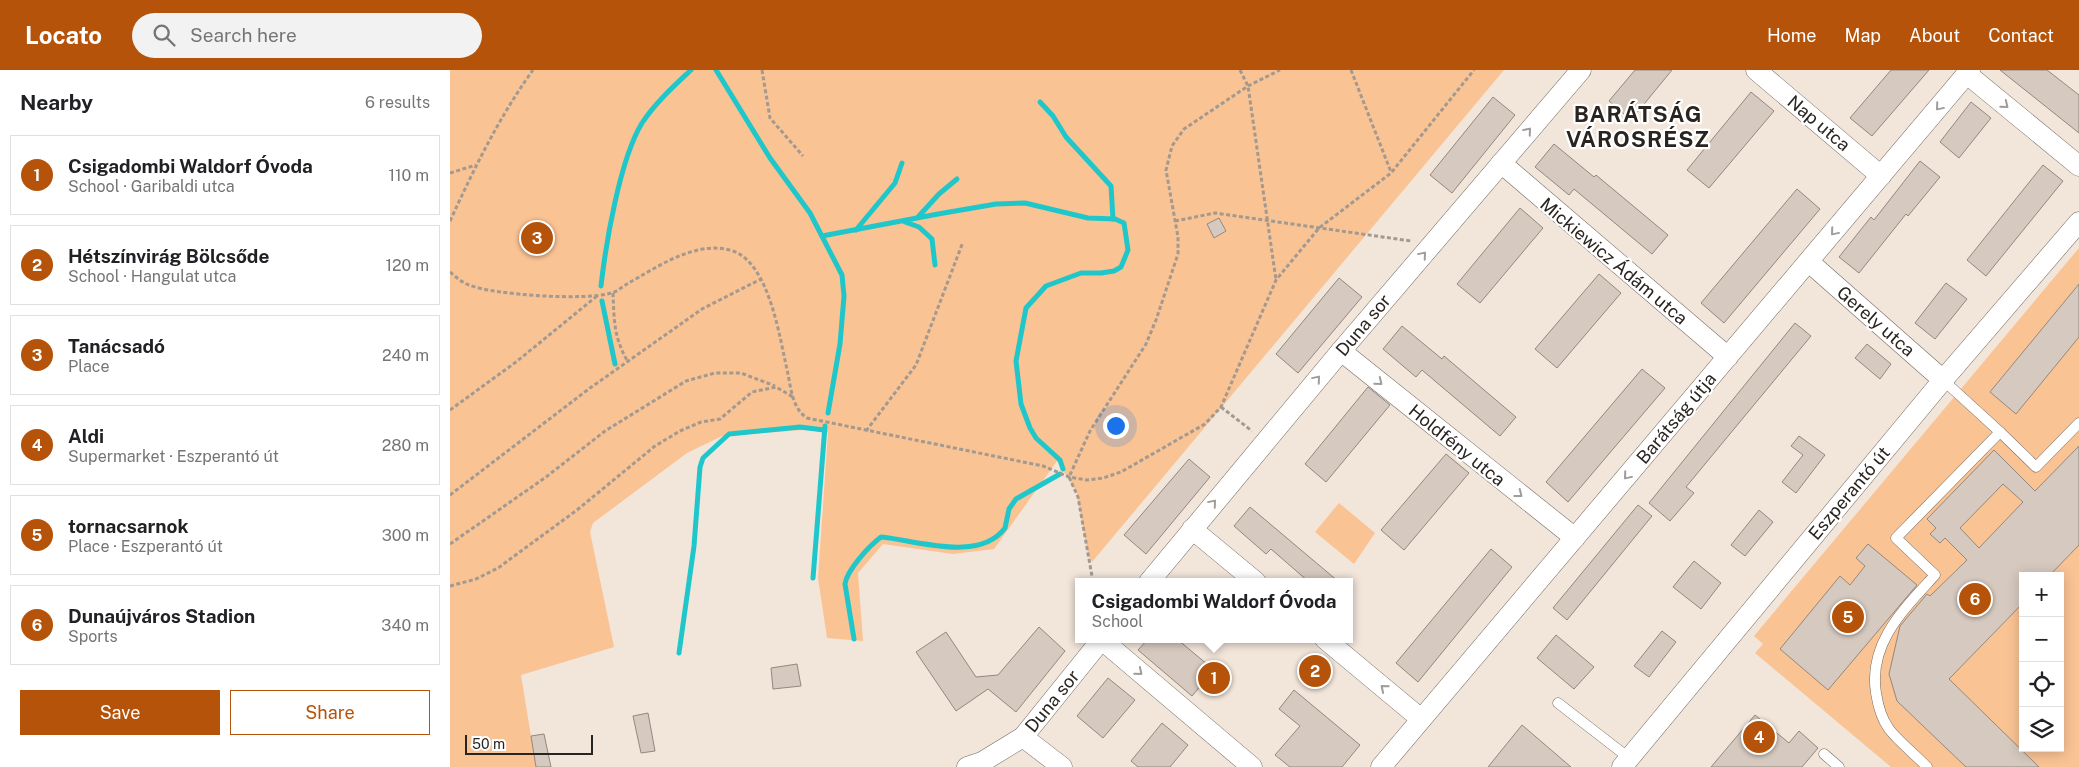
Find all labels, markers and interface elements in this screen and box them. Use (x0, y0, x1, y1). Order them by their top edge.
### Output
search box (132, 13, 482, 58)
text: Locato (25, 21, 102, 49)
icon: search (150, 21, 178, 49)
text: Search here (190, 24, 297, 46)
text: Home (1767, 25, 1817, 46)
text: Map (1845, 25, 1881, 46)
text: About (1909, 25, 1960, 46)
text: Contact (1988, 25, 2054, 46)
text: Nearby (20, 90, 93, 115)
street label: Nap utca (1783, 91, 1855, 155)
text: 6 results (365, 93, 430, 112)
one-way arrow (1999, 99, 2008, 107)
district label: BARÁTSÁG VÁROSRÉSZ (1566, 101, 1710, 152)
one-way arrow (1936, 102, 1945, 111)
one-way arrow (1522, 128, 1531, 137)
text: Csigadombi Waldorf Óvoda (68, 155, 313, 177)
text: 1 (34, 166, 40, 185)
text: 110 m (388, 166, 429, 185)
text: School · Garibaldi utca (68, 177, 235, 196)
street label: Mickiewicz Ádám utca (1536, 192, 1693, 329)
pin: 3 (521, 219, 553, 257)
one-way arrow (1831, 226, 1840, 235)
text: Hétszínvirág Bölcsőde (68, 245, 269, 267)
one-way arrow (1417, 252, 1425, 261)
text: 2 (32, 256, 42, 275)
text: 120 m (385, 256, 429, 275)
text: School · Hangulat utca (68, 267, 236, 286)
street label: Gerely utca (1833, 281, 1919, 361)
street label: Duna sor (1331, 290, 1395, 360)
text: Tanácsadó (68, 335, 165, 357)
text: 3 (32, 346, 42, 365)
text: 240 m (382, 346, 429, 365)
text: Place (68, 357, 110, 376)
street label: Barátság útja (1632, 368, 1720, 468)
one-way arrow (1312, 376, 1320, 385)
one-way arrow (1373, 376, 1382, 385)
street label: Holdfény utca (1405, 400, 1509, 490)
your location (1103, 413, 1129, 439)
text: Aldi (68, 425, 104, 447)
text: 4 (32, 436, 42, 455)
text: 280 m (382, 436, 429, 455)
street label: Eszperantó út (1804, 442, 1894, 544)
text: Supermarket · Eszperantó út (68, 447, 279, 466)
one-way arrow (1624, 470, 1633, 479)
one-way arrow (1513, 489, 1522, 497)
one-way arrow (1207, 500, 1216, 509)
text: tornacsarnok (68, 515, 189, 537)
text: 5 (32, 526, 42, 545)
text: 300 m (382, 526, 429, 545)
text: Place · Eszperantó út (68, 537, 223, 556)
map controls (2019, 572, 2064, 752)
button: + (2019, 572, 2064, 617)
popup (1075, 578, 1353, 643)
pin: 6 (1959, 580, 1991, 618)
text: Csigadombi Waldorf Óvoda (1092, 590, 1336, 612)
pin: 5 (1832, 598, 1864, 636)
text: Dunaújváros Stadion (68, 605, 255, 627)
text: School (1092, 612, 1143, 631)
text: 6 (32, 616, 42, 635)
text: 340 m (381, 616, 429, 635)
button: − (2019, 617, 2064, 662)
text: Sports (68, 627, 118, 646)
pin: 2 (1299, 652, 1331, 690)
pin: 1 (1198, 659, 1230, 697)
button: locate (2019, 662, 2064, 707)
street label: Duna sor (1021, 666, 1083, 736)
one-way arrow (1133, 666, 1142, 674)
one-way arrow (1381, 685, 1390, 693)
button: Save (20, 690, 220, 735)
button: Share (230, 690, 430, 735)
button: layers (2019, 707, 2064, 752)
pin: 4 (1743, 718, 1775, 756)
scale bar (465, 732, 592, 755)
text: 50 m (472, 736, 505, 752)

